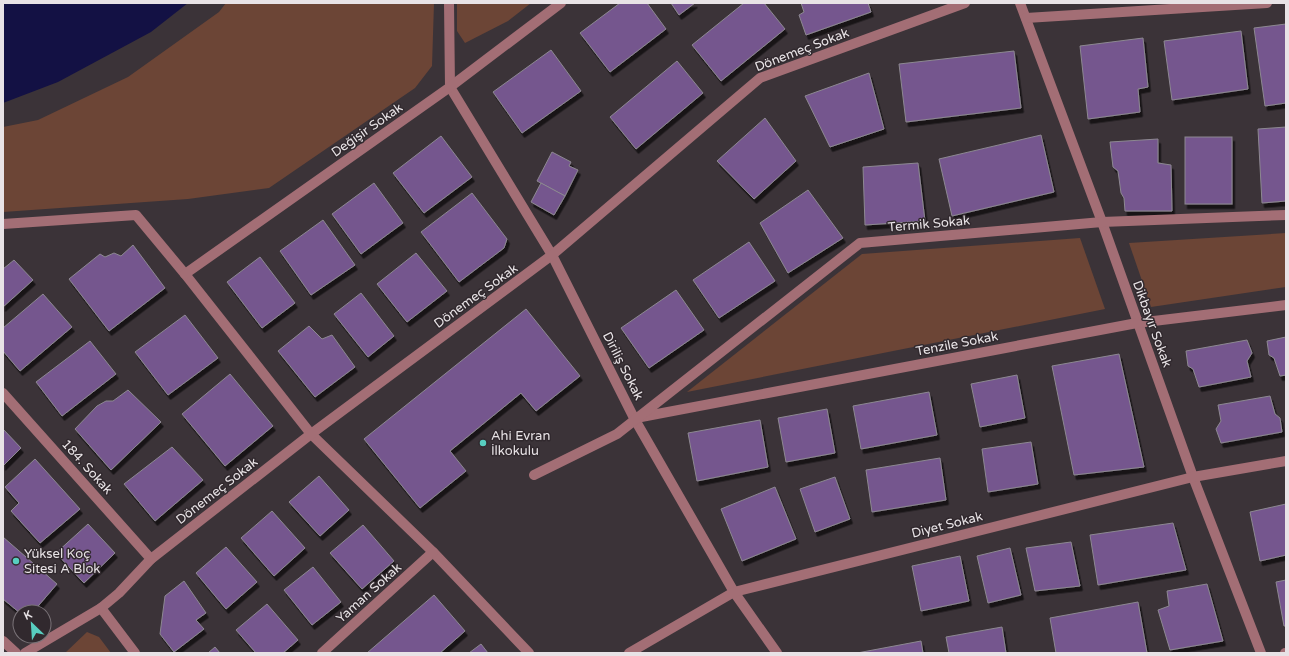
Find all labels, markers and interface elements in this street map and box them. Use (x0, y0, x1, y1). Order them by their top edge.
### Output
street label: Dönemeç Sokak (753, 25, 851, 75)
street label: Değişir Sokak (328, 100, 406, 160)
street label: Termik Sokak (887, 212, 971, 236)
street label: Dönemeç Sokak (431, 260, 521, 332)
street label: Dikbayır Sokak (1129, 278, 1175, 370)
street label: Tenzile Sokak (915, 328, 999, 360)
street label: Diriliş Sokak (599, 329, 647, 403)
place label: Ahi Evran İlkokulu (491, 428, 550, 459)
street label: 184. Sokak (58, 436, 116, 498)
marker: Ahi Evran İlkokulu (478, 438, 488, 448)
street label: Dönemeç Sokak (173, 454, 261, 528)
street label: Diyet Sokak (910, 508, 984, 542)
place label: Yüksel Koç Sitesi A Blok (24, 546, 100, 577)
marker: Yüksel Koç Sitesi A Blok (11, 556, 21, 566)
street label: Yaman Sokak (333, 560, 405, 626)
north arrow (12, 604, 52, 644)
text: K (22, 608, 35, 623)

